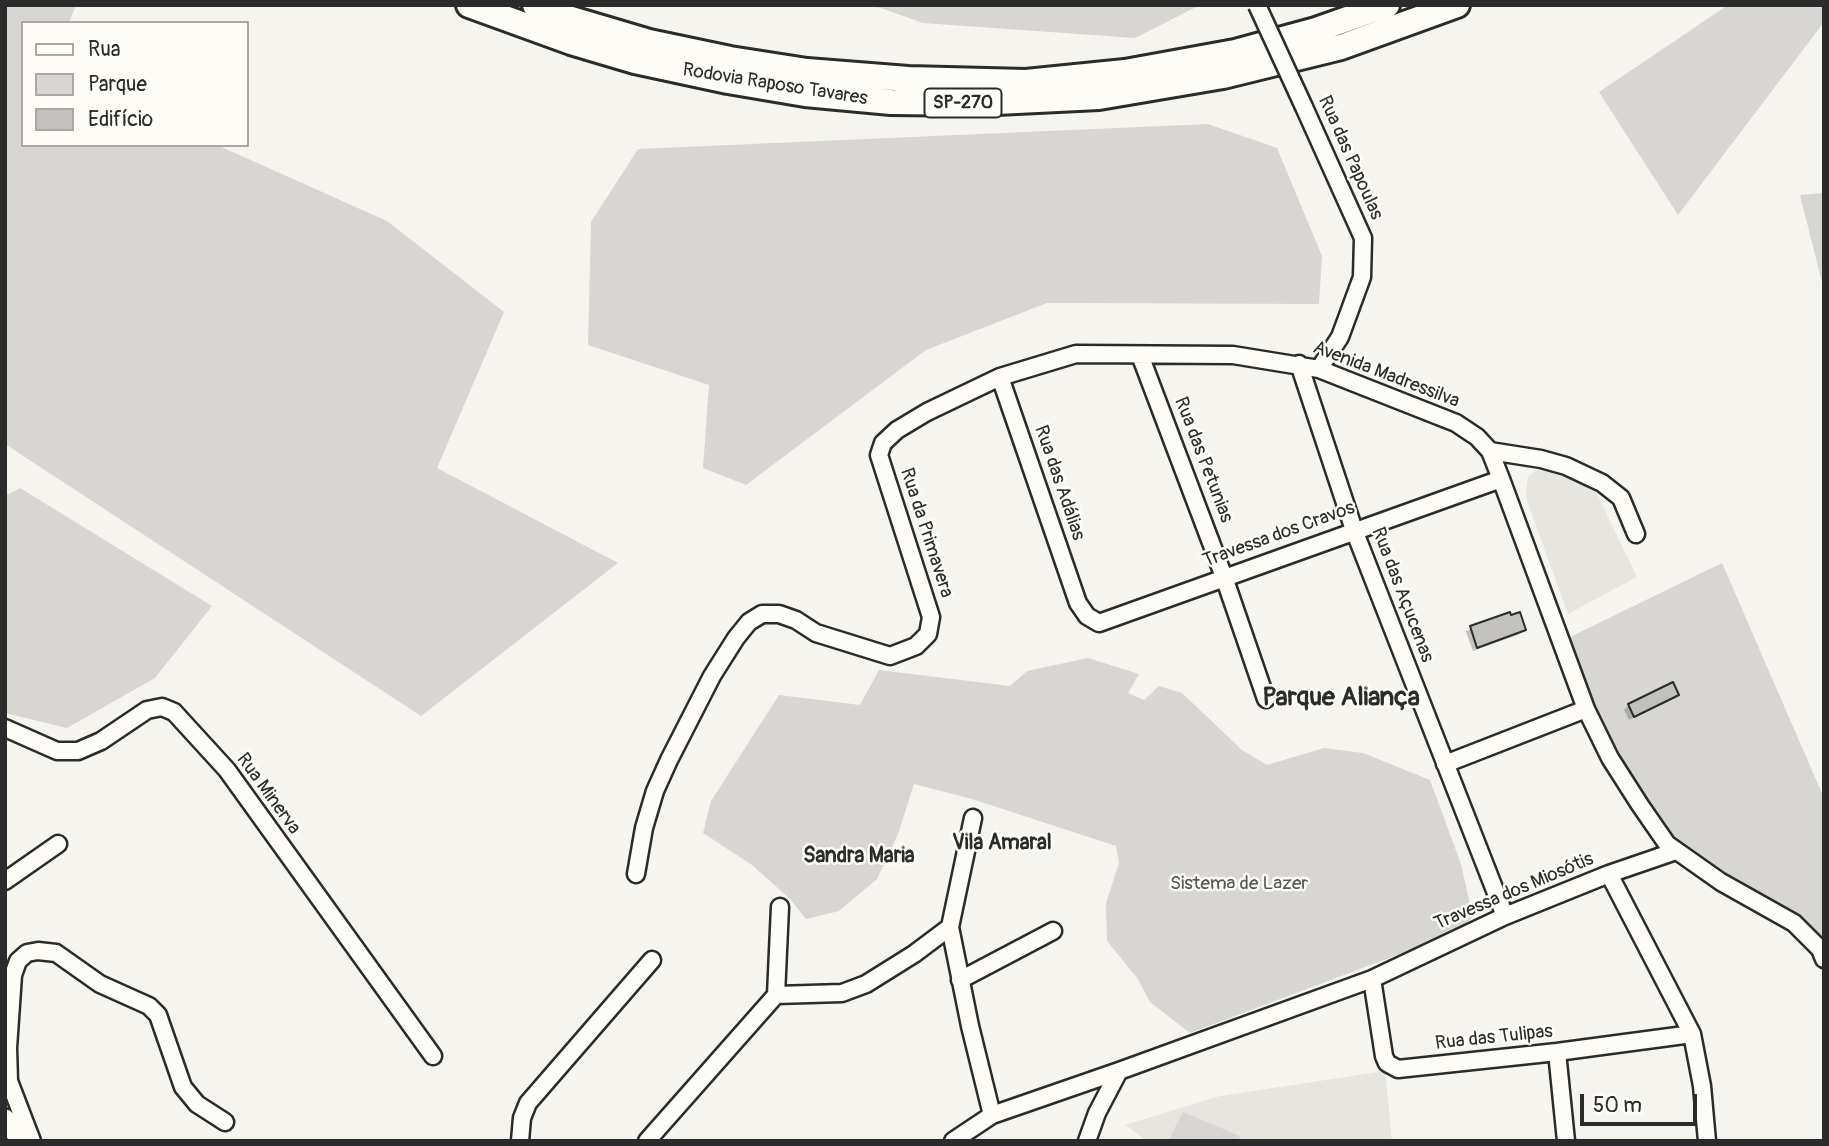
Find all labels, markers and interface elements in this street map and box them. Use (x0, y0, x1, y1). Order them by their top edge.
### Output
legend (21, 21, 248, 147)
text: Rua (88, 36, 121, 63)
street label: Rodovia Raposo Tavares (681, 59, 869, 111)
text: Parque (88, 71, 147, 98)
road number: SP-270 (925, 88, 1002, 118)
street label: Rua das Papoulas (1312, 92, 1388, 224)
text: Edifício (88, 106, 153, 133)
street label: Avenida Madressilva (1310, 337, 1462, 413)
street label: Rua das Petunias (1169, 394, 1237, 526)
street label: Rua das Adálias (1029, 423, 1089, 543)
street label: Rua da Primavera (894, 465, 958, 601)
street label: Travessa dos Cravos (1200, 497, 1358, 573)
street label: Rua das Açucenas (1366, 524, 1438, 666)
district label: Parque Aliança (1262, 682, 1420, 714)
street label: Rua Minerva (231, 749, 305, 839)
district label: Vila Amaral (952, 831, 1052, 857)
district label: Sandra Maria (803, 844, 915, 870)
street label: Travessa dos Miosótis (1431, 848, 1597, 936)
park label: Sistema de Lazer (1170, 873, 1308, 895)
street label: Rua das Tulipas (1434, 1020, 1554, 1056)
scale bar (1584, 1080, 1701, 1124)
text: 50 m (1593, 1092, 1642, 1119)

